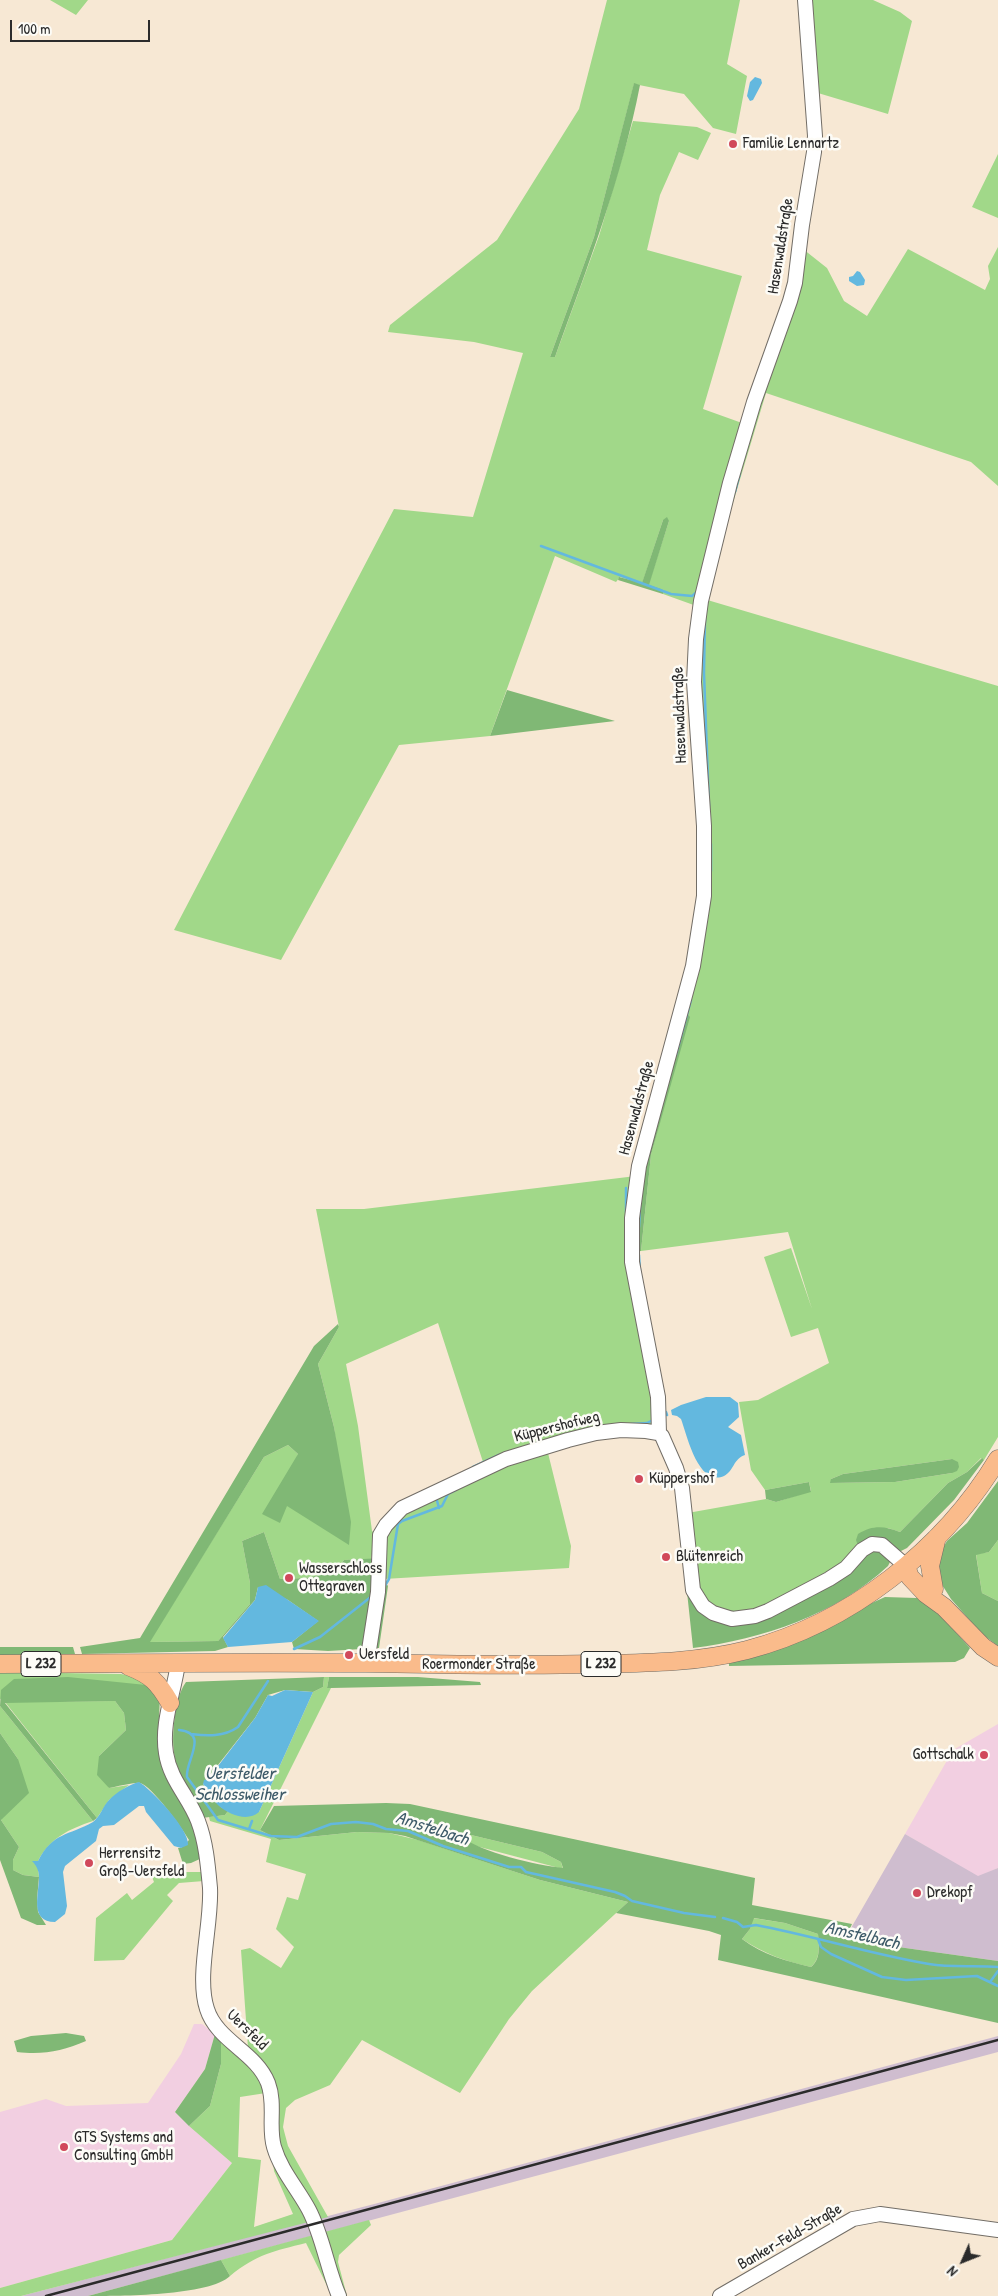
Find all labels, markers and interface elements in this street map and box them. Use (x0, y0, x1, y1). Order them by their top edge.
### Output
scale bar (12, 10, 152, 42)
text: 100 m (18, 18, 51, 39)
place label: Familie Lennartz (743, 134, 839, 154)
marker: Familie Lennartz (727, 138, 739, 150)
street label: Hasenwaldstraße (764, 197, 798, 295)
street label: Hasenwaldstraße (669, 666, 691, 764)
street label: Hasenwaldstraße (615, 1059, 659, 1157)
street label: Küppershofweg (512, 1407, 602, 1447)
place label: Küppershof (649, 1469, 715, 1489)
marker: Küppershof (633, 1473, 645, 1485)
place label: Blütenreich (676, 1547, 743, 1567)
marker: Blütenreich (660, 1551, 672, 1563)
place label: Wasserschloss Ottegraven (299, 1559, 382, 1597)
marker: Wasserschloss Ottegraven (283, 1572, 295, 1584)
place label: Uersfeld (359, 1645, 409, 1665)
marker: Uersfeld (343, 1649, 355, 1661)
road number: L 232 (21, 1652, 61, 1676)
road number: L 232 (581, 1652, 621, 1676)
street label: Roermonder Straße (422, 1655, 536, 1675)
place label: Gottschalk (913, 1745, 974, 1765)
marker: Gottschalk (978, 1749, 990, 1761)
water label: Uersfelder Schlossweiher (195, 1763, 285, 1806)
water label: Amstelbach (393, 1807, 471, 1851)
place label: Herrensitz Groß-Uersfeld (99, 1844, 184, 1882)
marker: Herrensitz Groß-Uersfeld (83, 1857, 95, 1869)
place label: Drekopf (927, 1883, 973, 1903)
marker: Drekopf (911, 1887, 923, 1899)
water label: Amstelbach (823, 1917, 901, 1955)
street label: Uersfeld (222, 2006, 272, 2054)
place label: GTS Systems and Consulting GmbH (74, 2128, 173, 2166)
marker: GTS Systems and Consulting GmbH (58, 2141, 70, 2153)
street label: Banker-Feld-Straße (735, 2200, 845, 2274)
north arrow (938, 2236, 988, 2286)
text: N (942, 2262, 961, 2281)

